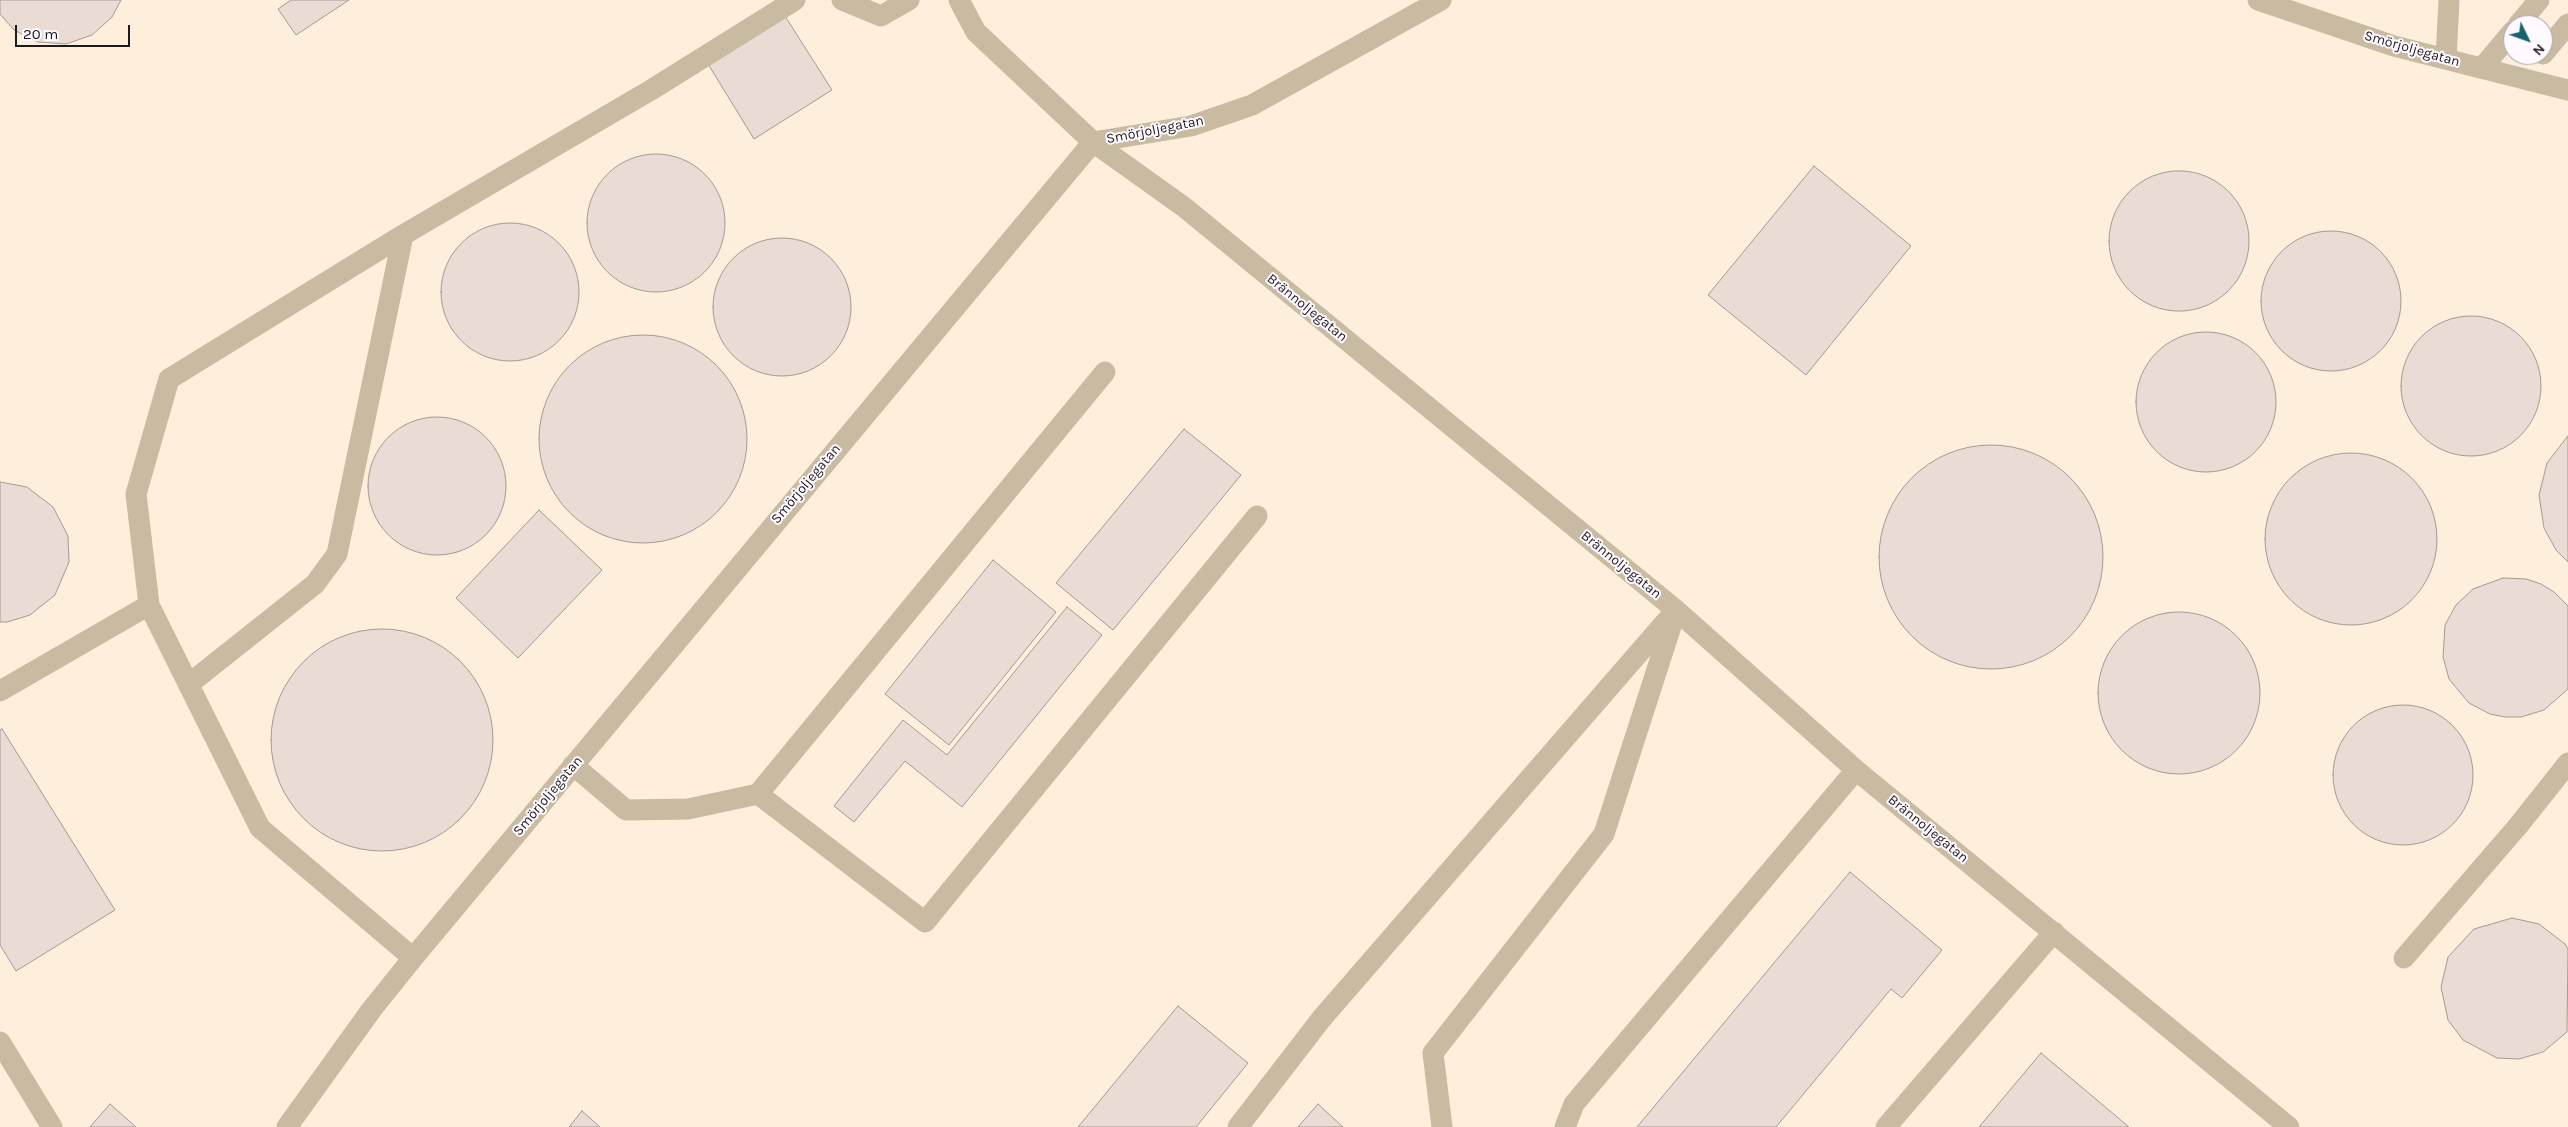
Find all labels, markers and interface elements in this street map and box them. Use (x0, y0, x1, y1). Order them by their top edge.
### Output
scale bar (18, 15, 132, 47)
north arrow (2503, 15, 2553, 65)
text: 20 m (23, 25, 58, 43)
street label: Smörjoljegatan (2362, 27, 2462, 71)
text: N (2529, 40, 2548, 59)
street label: Smörjoljegatan (1105, 112, 1205, 148)
street label: Brännoljegatan (1263, 270, 1351, 346)
street label: Smörjoljegatan (768, 441, 844, 527)
street label: Brännoljegatan (1577, 527, 1665, 603)
street label: Smörjoljegatan (510, 753, 586, 839)
street label: Brännoljegatan (1884, 791, 1972, 867)

